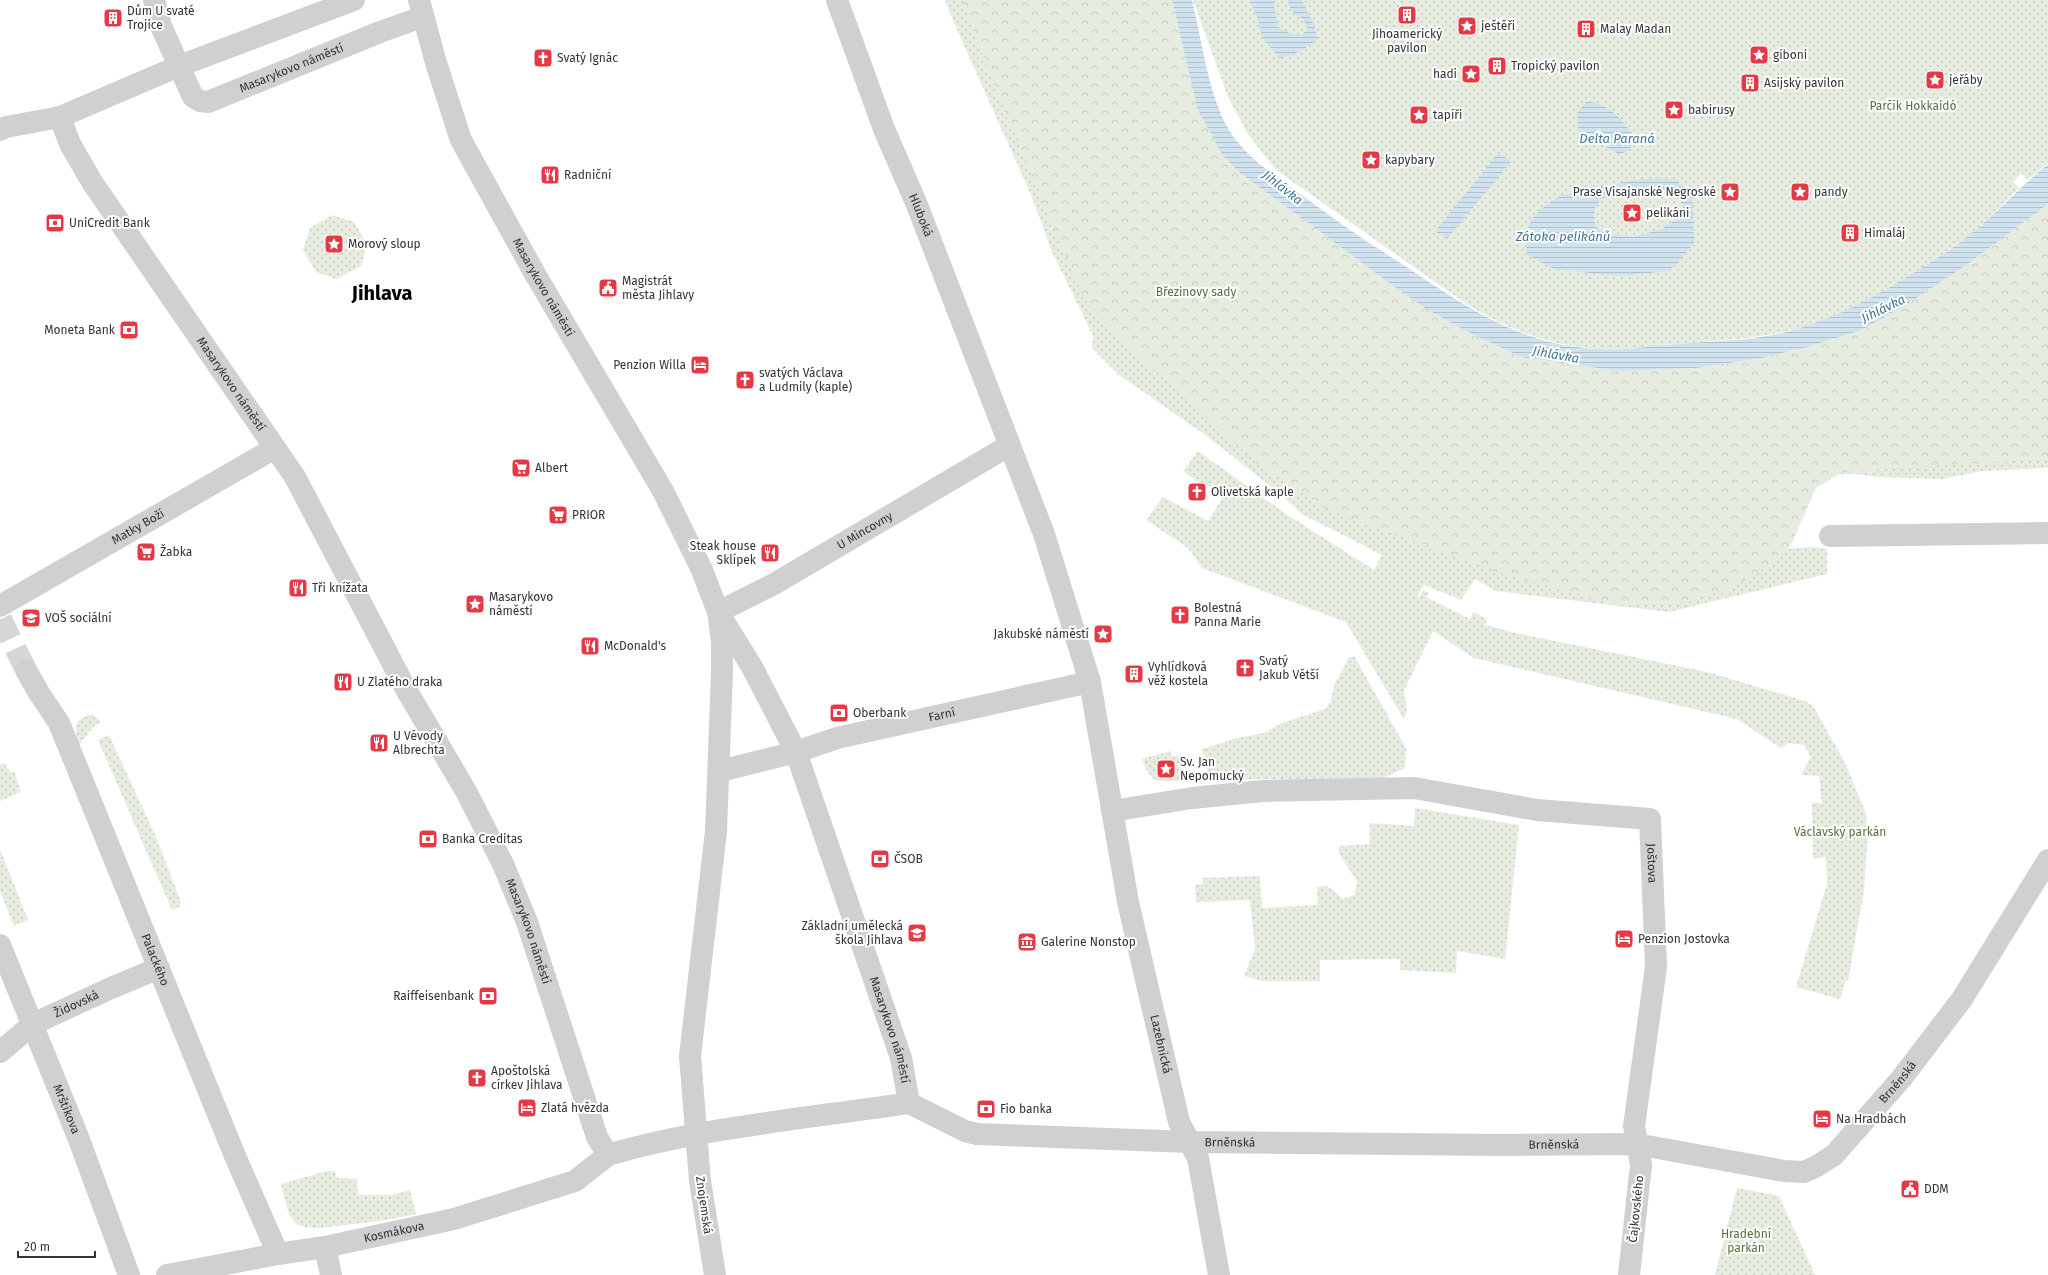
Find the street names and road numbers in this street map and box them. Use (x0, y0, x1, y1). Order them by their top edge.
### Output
street label: Masarykovo náměstí (237, 40, 346, 95)
street label: Hluboká (906, 191, 936, 239)
street label: Masarykovo náměstí (510, 236, 578, 339)
street label: Masarykovo náměstí (194, 334, 269, 434)
street label: Matky Boží (109, 506, 167, 547)
street label: U Mincovny (834, 509, 895, 552)
street label: Farní (927, 705, 957, 725)
street label: Joštova (1644, 843, 1660, 883)
street label: Masarykovo náměstí (503, 876, 554, 986)
street label: Palackého (138, 932, 172, 988)
street label: Masarykovo náměstí (867, 975, 912, 1085)
street label: Židovská (51, 988, 101, 1020)
street label: Lazebnická (1147, 1013, 1175, 1075)
street label: Brněnská (1876, 1058, 1919, 1106)
street label: Mrštíkova (50, 1082, 83, 1136)
street label: Brněnská (1204, 1135, 1255, 1150)
street label: Brněnská (1528, 1137, 1579, 1152)
street label: Znojemská (693, 1175, 715, 1235)
street label: Čajkovského (1625, 1175, 1646, 1243)
street label: Kosmákova (362, 1219, 426, 1245)

